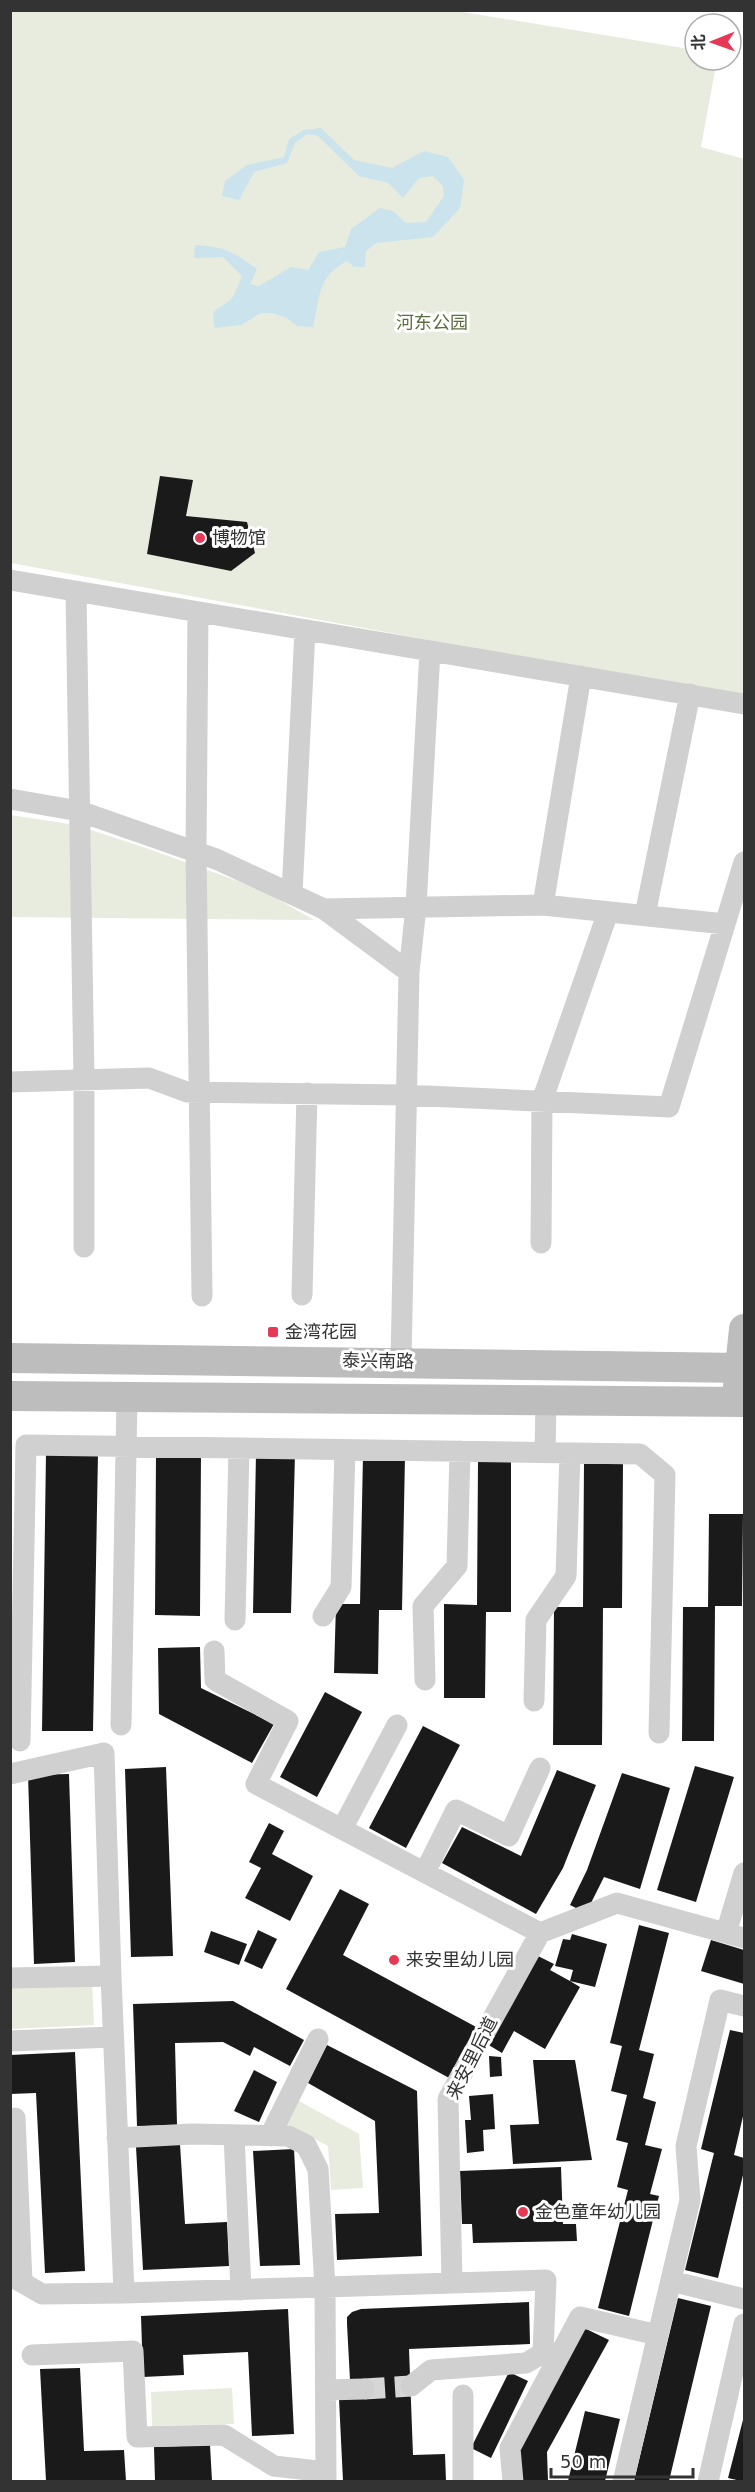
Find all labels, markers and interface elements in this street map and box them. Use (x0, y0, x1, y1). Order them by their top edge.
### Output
north arrow (683, 12, 743, 72)
text: 北 (689, 34, 708, 50)
park label: 河东公园 (396, 312, 468, 333)
place label: 博物馆 (212, 527, 266, 548)
marker: 博物馆 (193, 531, 207, 545)
place label: 金湾花园 (285, 1321, 357, 1342)
marker: 金湾花园 (266, 1325, 280, 1339)
street label: 泰兴南路 (342, 1349, 414, 1372)
place label: 来安里幼儿园 (406, 1949, 514, 1970)
marker: 来安里幼儿园 (387, 1953, 401, 1967)
street label: 来安里后道 (442, 2013, 501, 2103)
place label: 金色童年幼儿园 (535, 2201, 661, 2222)
marker: 金色童年幼儿园 (516, 2205, 530, 2219)
scale bar (551, 2441, 694, 2479)
text: 50 m (560, 2451, 606, 2472)

